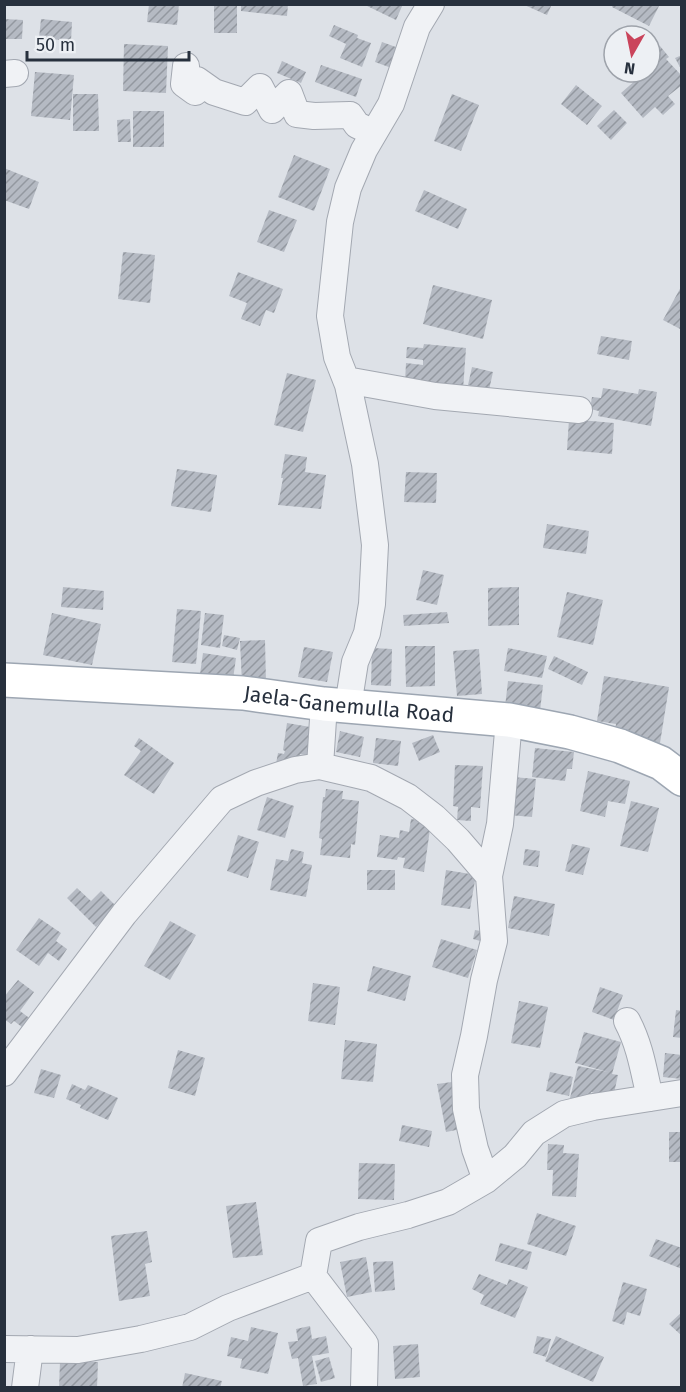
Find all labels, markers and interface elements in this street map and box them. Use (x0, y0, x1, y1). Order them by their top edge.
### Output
scale bar (27, 24, 189, 62)
north arrow (602, 24, 662, 84)
text: 50 m (36, 34, 75, 56)
text: N (623, 58, 636, 79)
street label: Jaela-Ganemulla Road (242, 680, 455, 728)

